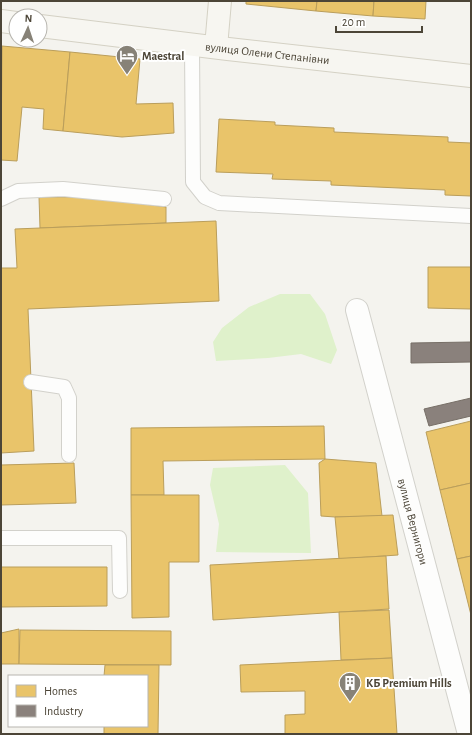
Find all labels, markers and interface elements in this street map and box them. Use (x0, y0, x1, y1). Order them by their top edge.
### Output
north arrow (8, 8, 48, 48)
scale bar (336, 8, 422, 34)
text: N (24, 13, 33, 24)
text: 20 m (342, 16, 365, 28)
street label: вулиця Олени Степанівни (205, 40, 330, 66)
hotel icon: Maestral (114, 43, 140, 76)
place label: Maestral (142, 50, 185, 62)
street label: вулиця Вернигори (396, 477, 430, 566)
building icon: КБ Premium Hills (337, 670, 363, 703)
legend (8, 675, 148, 727)
place label: КБ Premium Hills (366, 677, 452, 689)
text: Homes (44, 685, 77, 697)
text: Industry (44, 705, 83, 718)

